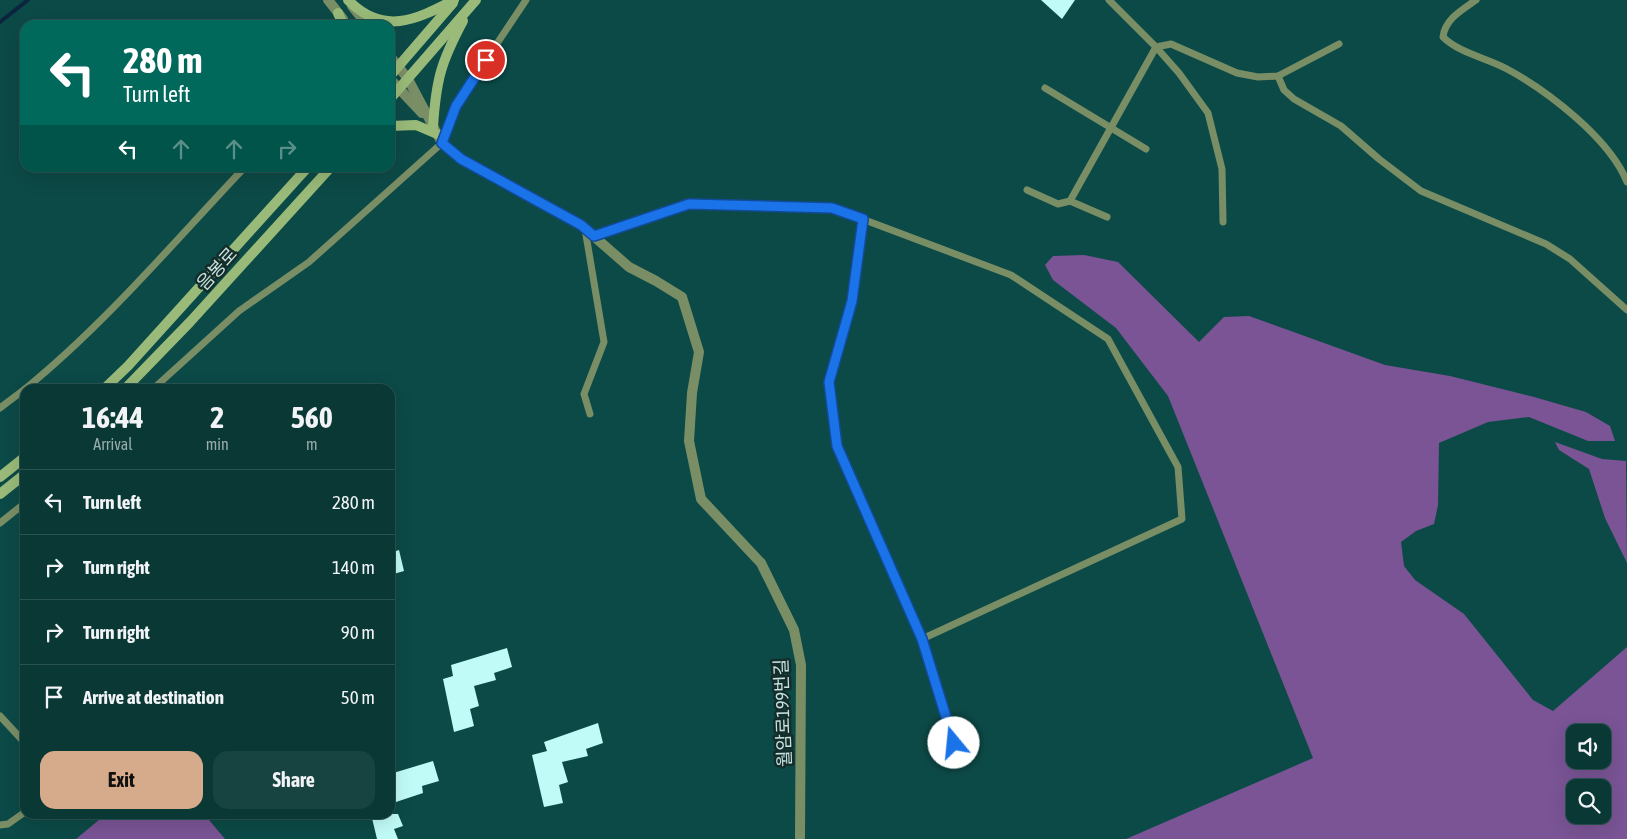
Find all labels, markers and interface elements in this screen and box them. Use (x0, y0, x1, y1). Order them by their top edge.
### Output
pin (465, 39, 507, 81)
icon: left (40, 40, 105, 105)
text: 280 m (123, 40, 202, 80)
icon: arrive (472, 46, 500, 74)
text: Turn left (123, 81, 190, 107)
icon: left (114, 135, 142, 163)
icon: ahead (167, 135, 195, 163)
icon: ahead (220, 135, 248, 163)
icon: right (273, 135, 301, 163)
street label: 음봉로 (192, 243, 241, 294)
text: 16:44 (82, 400, 144, 434)
text: 2 (210, 400, 224, 434)
text: 560 (291, 400, 333, 434)
text: Arrival (93, 435, 132, 453)
text: min (206, 435, 229, 453)
text: m (306, 435, 318, 453)
icon: left (40, 488, 68, 516)
text: Turn left (83, 491, 141, 513)
text: 280 m (332, 491, 375, 513)
icon: right (40, 553, 68, 581)
text: Turn right (83, 556, 150, 578)
text: 140 m (332, 556, 375, 578)
icon: right (40, 618, 68, 646)
text: Turn right (83, 621, 150, 643)
text: 90 m (341, 621, 375, 643)
street label: 월암로199번길 (770, 659, 795, 767)
icon: arrive (40, 683, 68, 711)
text: Arrive at destination (83, 686, 224, 708)
text: 50 m (341, 686, 375, 708)
position arrow (927, 716, 979, 768)
map controls (1566, 724, 1611, 824)
button: sound (1566, 724, 1611, 769)
button: Exit (40, 751, 203, 809)
button: Share (213, 751, 375, 809)
button: search (1566, 779, 1611, 824)

